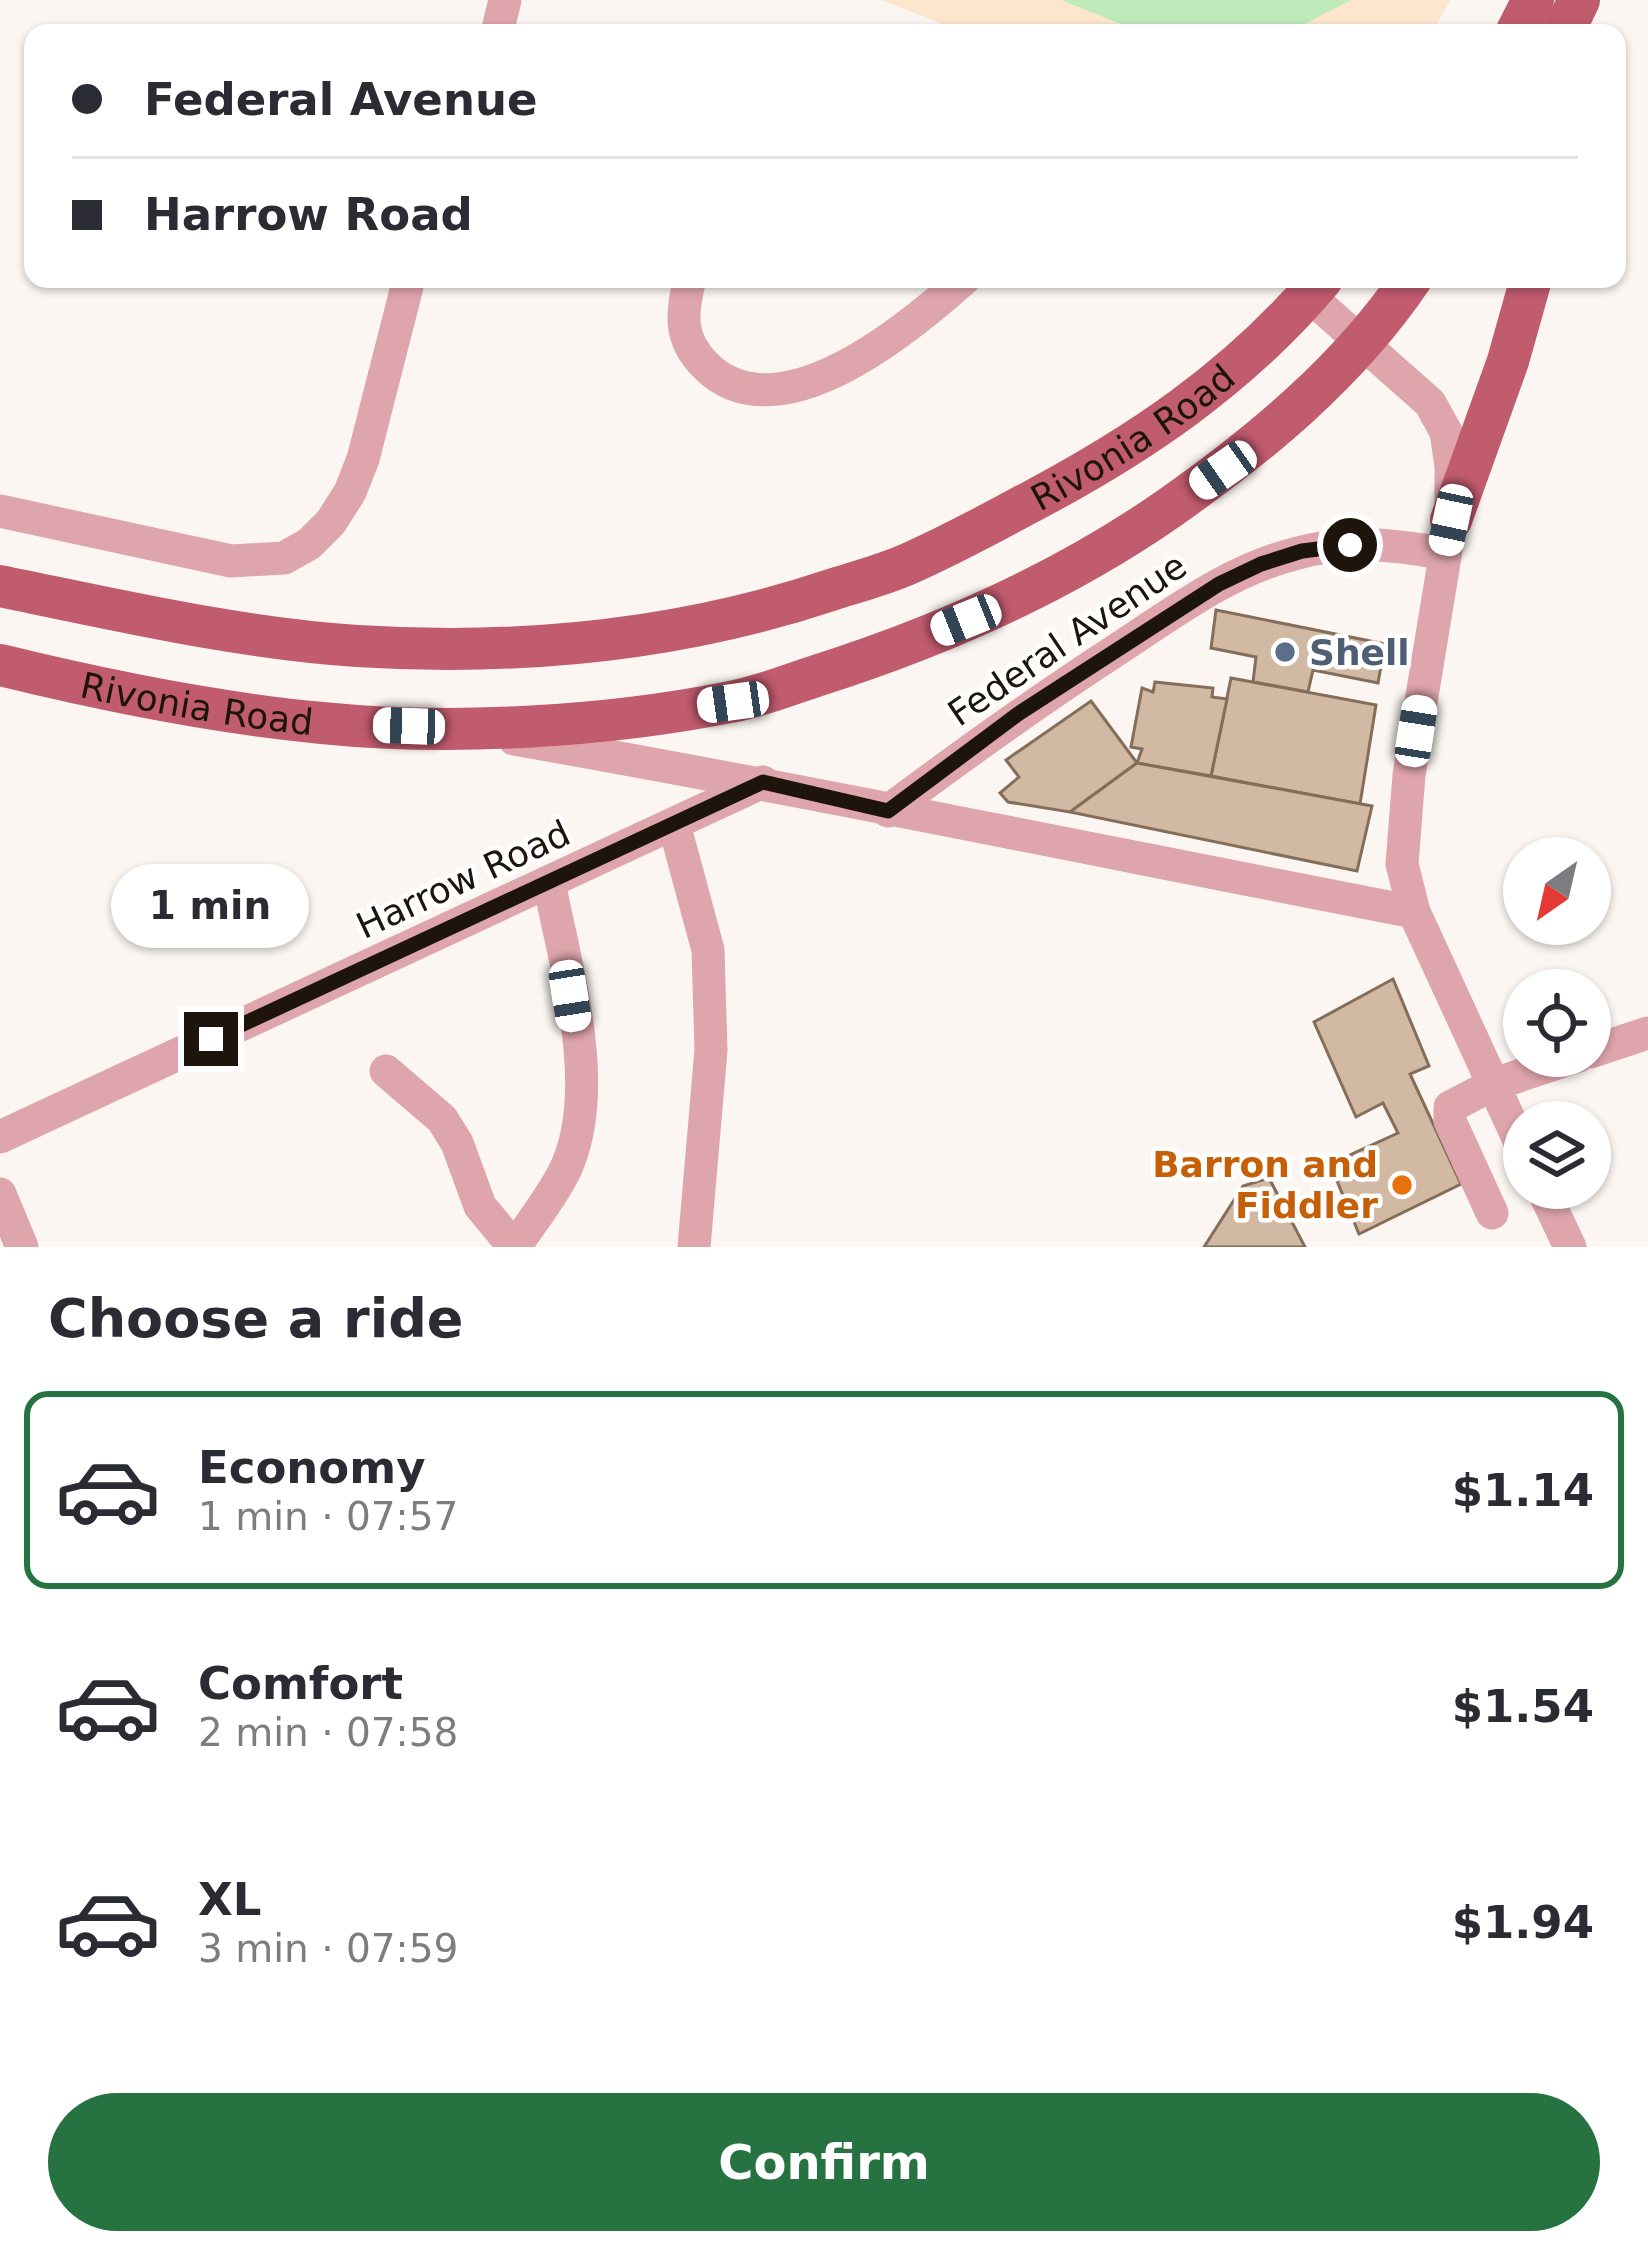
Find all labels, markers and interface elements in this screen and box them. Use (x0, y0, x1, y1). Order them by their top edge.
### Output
text: Federal Avenue (144, 73, 538, 126)
text: Harrow Road (144, 188, 473, 241)
street label: Rivonia Road (1024, 356, 1243, 519)
car (1183, 435, 1263, 505)
car (1426, 481, 1476, 559)
route start (1323, 518, 1377, 572)
street label: Federal Avenue (941, 545, 1194, 734)
car (926, 590, 1006, 650)
place label: Shell (1309, 632, 1410, 673)
marker: Shell (1272, 639, 1298, 665)
street label: Rivonia Road (77, 664, 315, 743)
car (695, 679, 771, 725)
car (1393, 693, 1439, 769)
car (372, 707, 446, 745)
street label: Harrow Road (350, 812, 576, 947)
north arrow (1503, 837, 1611, 945)
map controls (1503, 837, 1611, 1209)
callout: 1 min (112, 865, 310, 949)
text: 1 min (149, 883, 271, 928)
car (547, 958, 593, 1034)
button: locate (1503, 969, 1611, 1077)
route end (184, 1012, 238, 1066)
button: layers (1503, 1101, 1611, 1209)
place label: Barron and Fiddler (1152, 1144, 1378, 1226)
marker: Barron and Fiddler (1389, 1172, 1415, 1198)
text: Choose a ride (48, 1287, 464, 1350)
icon: car (54, 1436, 162, 1544)
text: Economy (198, 1441, 426, 1494)
text: $1.14 (1452, 1464, 1594, 1517)
text: 1 min · 07:57 (198, 1494, 458, 1539)
icon: car (54, 1652, 162, 1760)
text: Comfort (198, 1657, 403, 1710)
text: $1.54 (1452, 1680, 1594, 1733)
text: 2 min · 07:58 (198, 1710, 458, 1755)
icon: car (54, 1868, 162, 1976)
text: XL (198, 1873, 261, 1926)
text: $1.94 (1452, 1896, 1594, 1949)
text: 3 min · 07:59 (198, 1926, 458, 1971)
button: Confirm (48, 2093, 1600, 2231)

